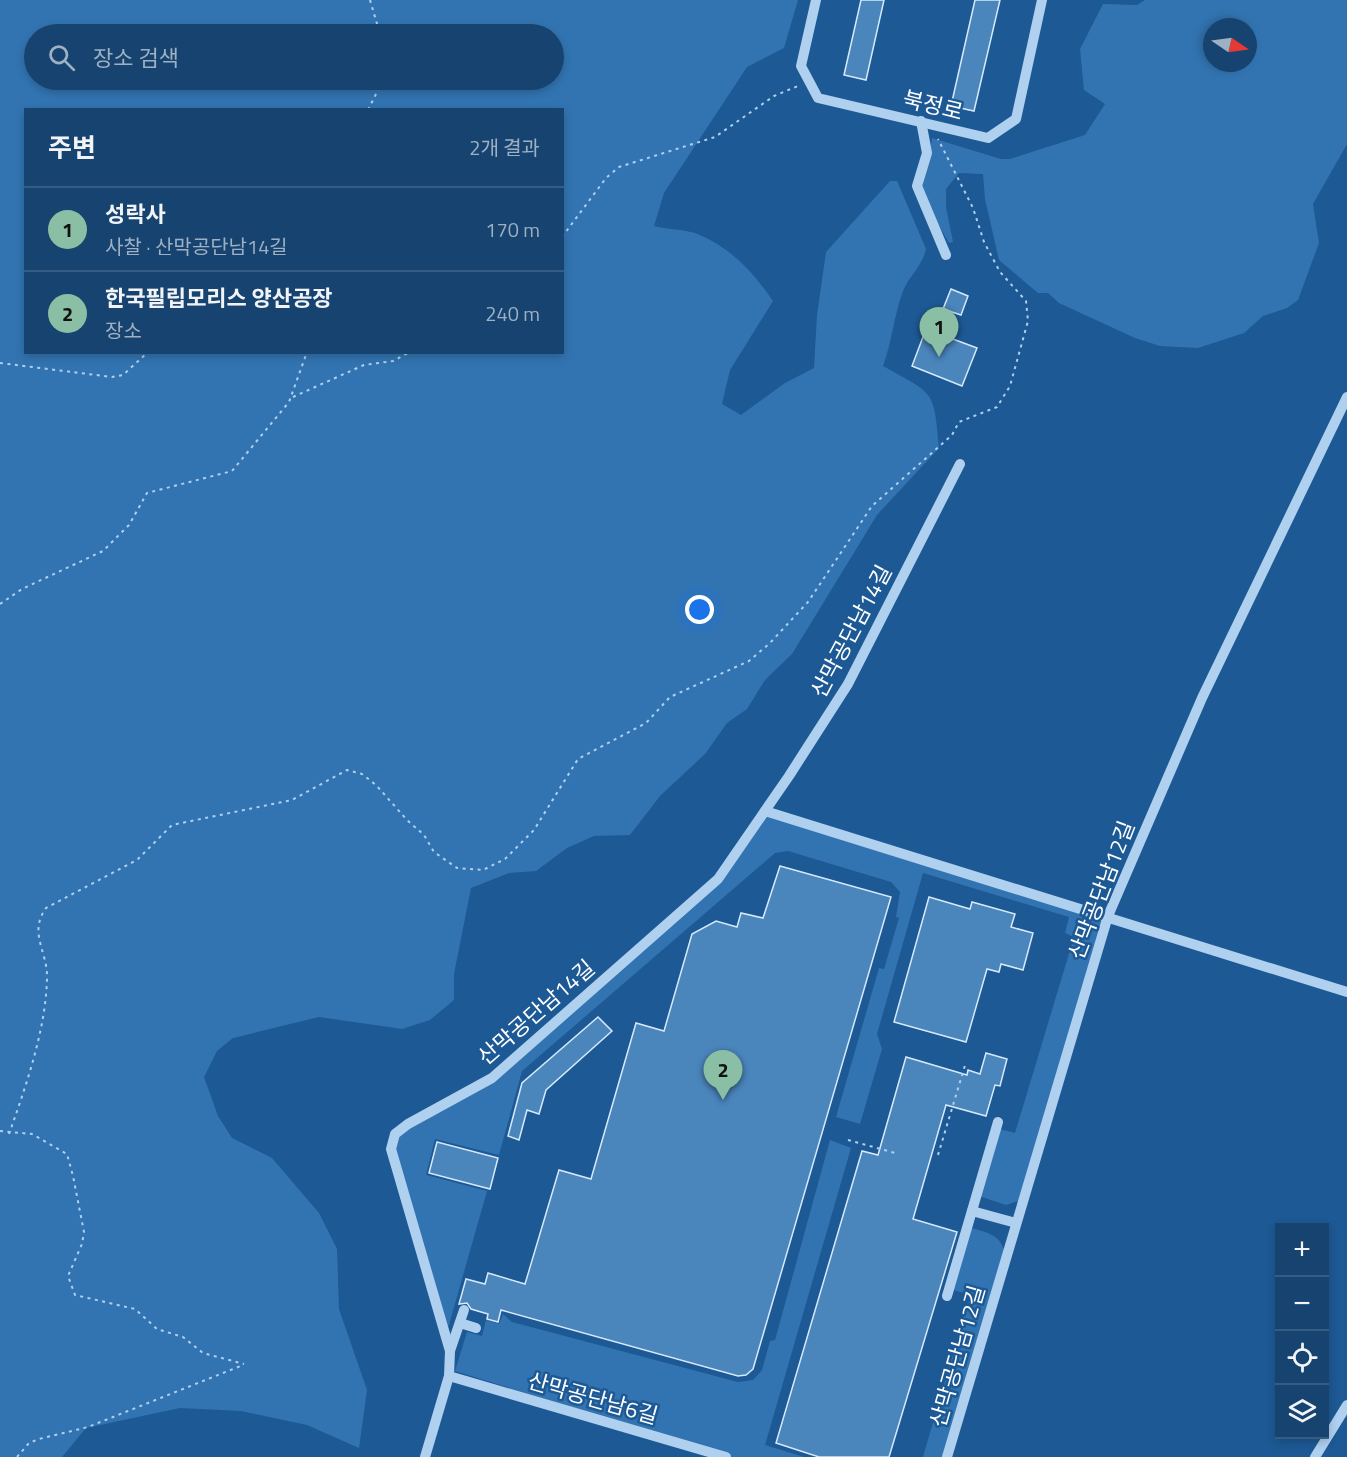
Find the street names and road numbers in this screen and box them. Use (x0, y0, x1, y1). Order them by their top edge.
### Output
street label: 북정로 (899, 81, 967, 129)
street label: 산막공단남14길 (802, 559, 900, 703)
street label: 산막공단남12길 (1059, 816, 1143, 964)
street label: 산막공단남14길 (470, 951, 602, 1073)
street label: 산막공단남12길 (921, 1281, 993, 1431)
street label: 산막공단남6길 (524, 1363, 662, 1433)

